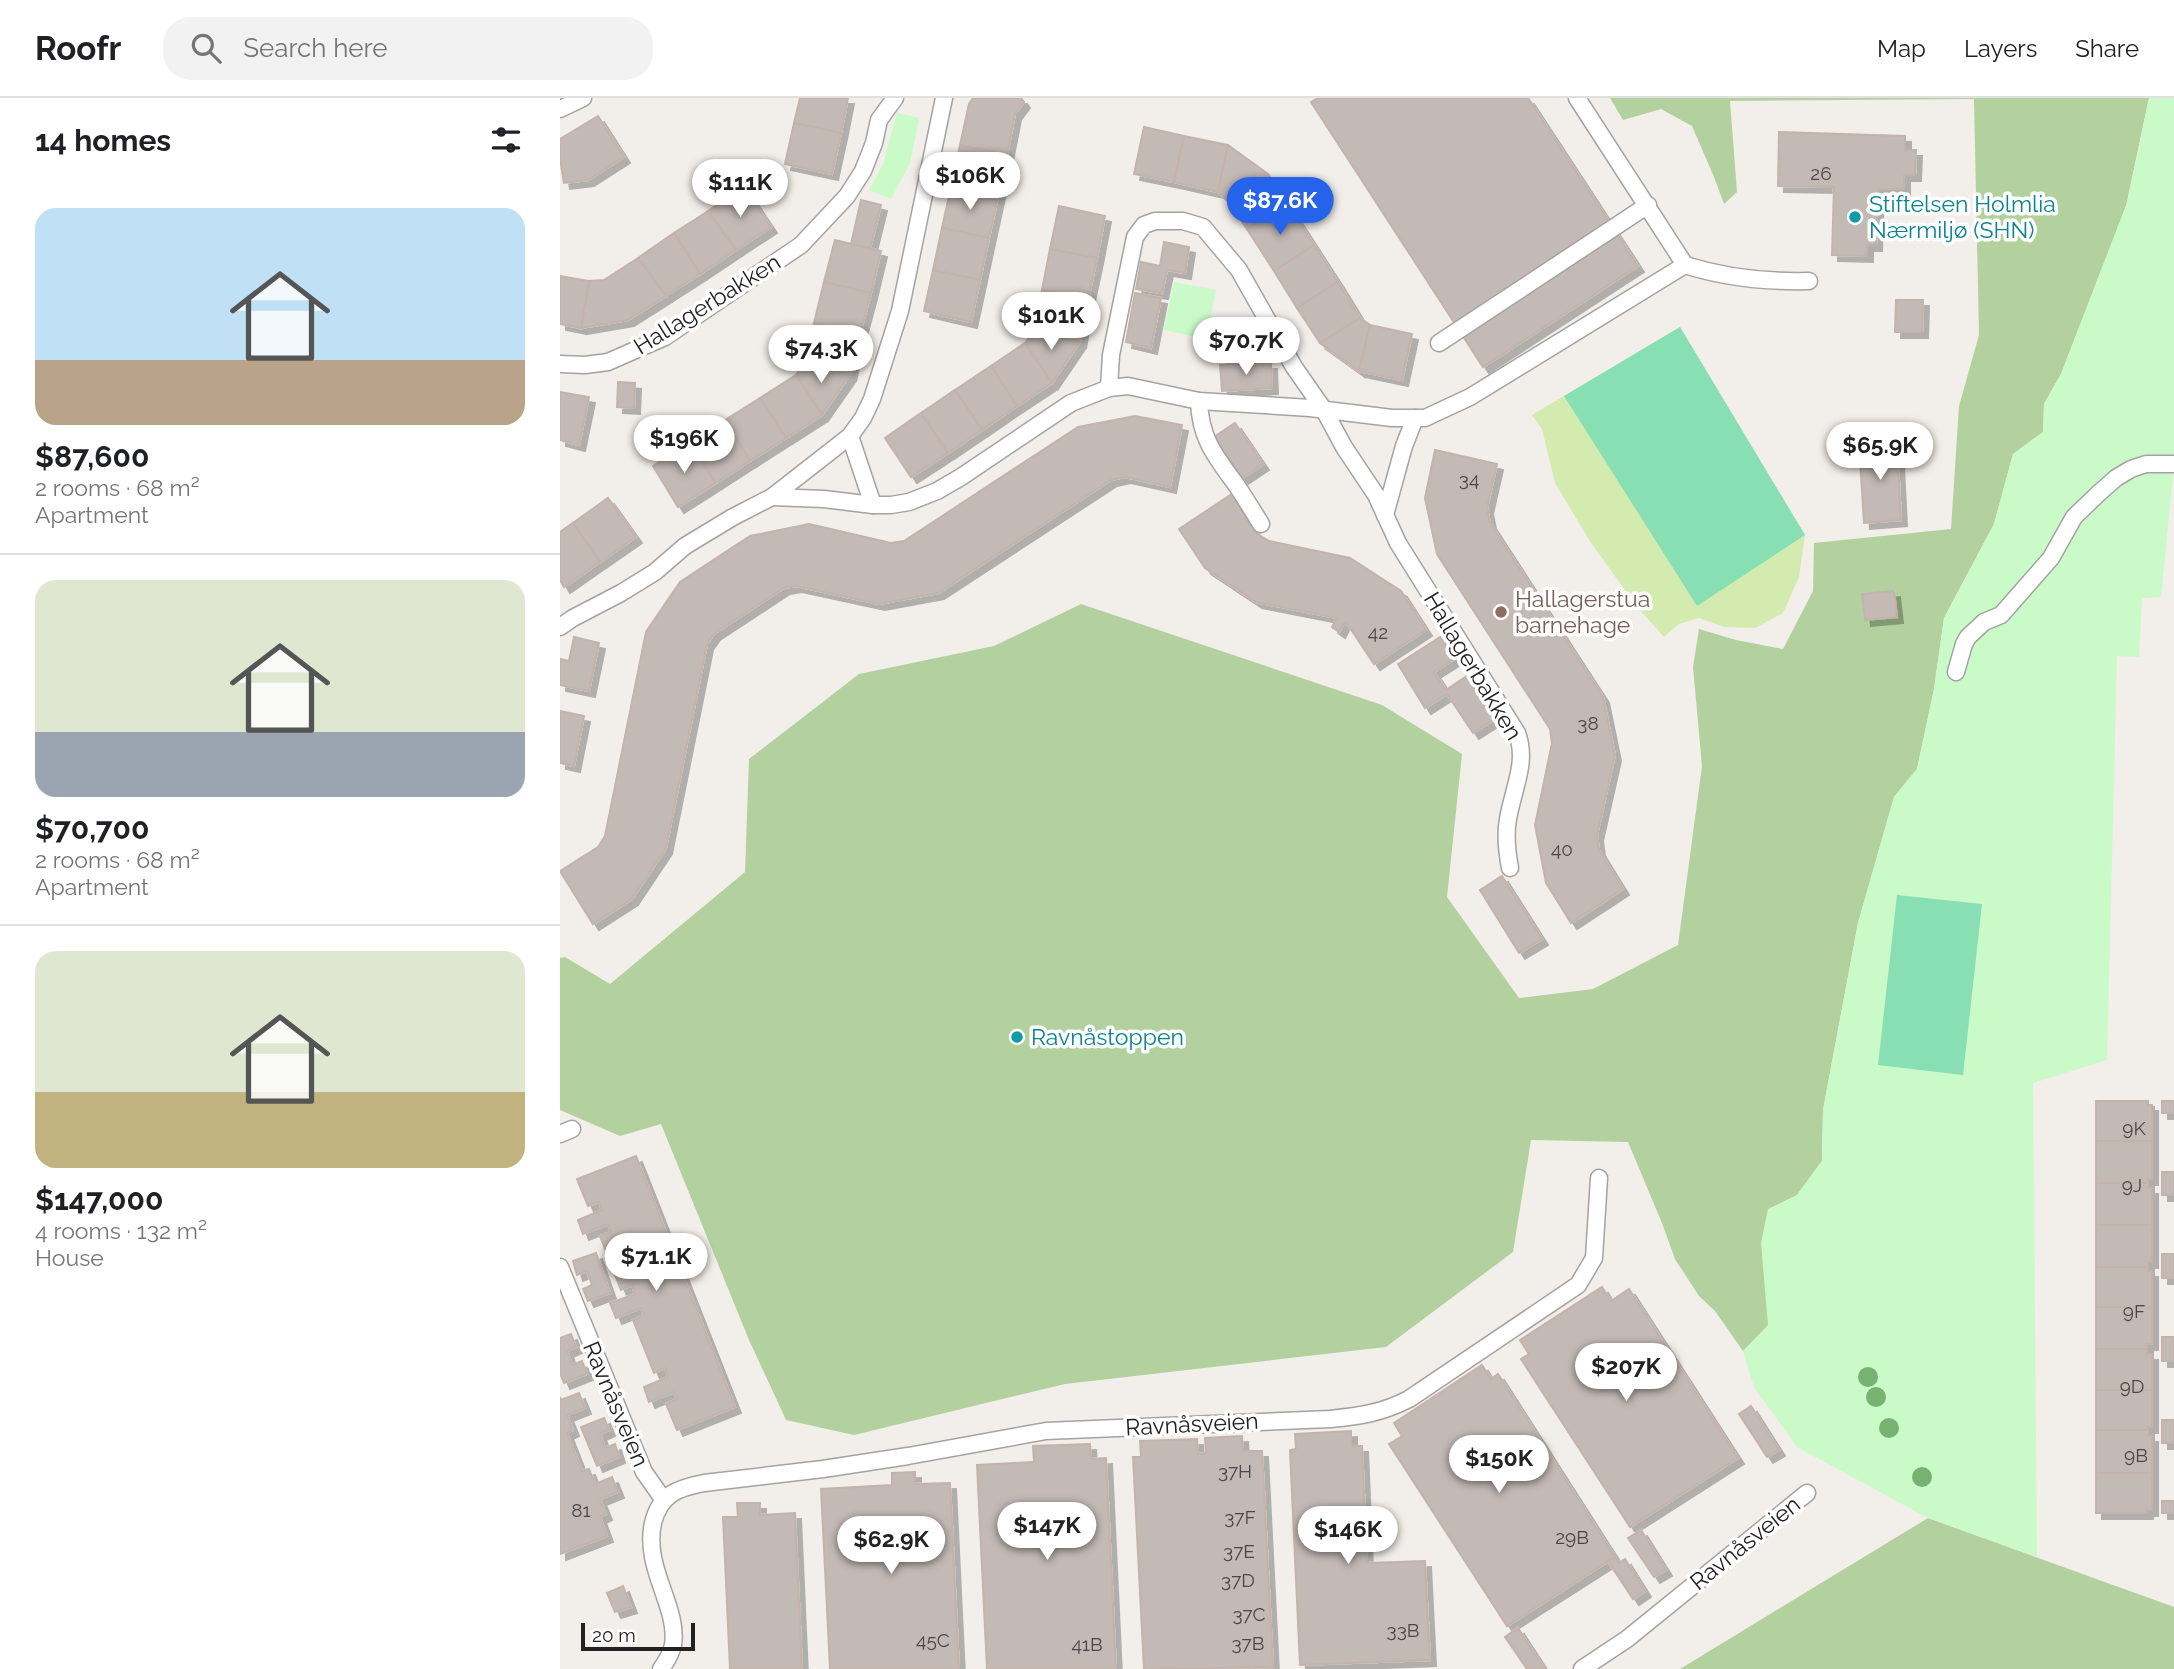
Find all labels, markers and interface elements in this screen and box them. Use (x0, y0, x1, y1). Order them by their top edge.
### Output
search box (163, 17, 653, 80)
text: Roofr (35, 29, 121, 68)
icon: search (187, 29, 225, 67)
text: Search here (243, 33, 388, 63)
text: Map (1877, 34, 1926, 63)
text: Layers (1964, 34, 2037, 63)
text: Share (2075, 34, 2139, 63)
icon: filters (487, 121, 525, 159)
text: 14 homes (35, 123, 171, 158)
pin: $106K (921, 152, 1019, 212)
pin: $111K (691, 159, 789, 219)
text: $106K (935, 161, 1005, 188)
house number: 26 (1810, 162, 1832, 184)
text: $111K (708, 168, 772, 195)
pin: $87.6K (1223, 178, 1337, 237)
text: $87.6K (1243, 186, 1317, 213)
place label: Stiftelsen Holmlia Nærmiljø (SHN) (1869, 190, 2056, 243)
marker: Stiftelsen Holmlia Nærmiljø (SHN) (1847, 209, 1863, 225)
street label: Hallagerbakken (629, 248, 785, 359)
icon: home (217, 253, 343, 379)
pin: $101K (1002, 292, 1100, 352)
text: $101K (1018, 301, 1084, 328)
pin: $70.7K (1189, 317, 1303, 377)
pin: $74.3K (764, 326, 878, 385)
text: $70.7K (1209, 326, 1283, 353)
text: $74.3K (784, 334, 858, 361)
pin: $196K (635, 416, 733, 475)
pin: $65.9K (1823, 422, 1937, 482)
text: $196K (650, 424, 718, 451)
text: $65.9K (1842, 431, 1918, 458)
text: $87,600 (35, 439, 149, 474)
house number: 34 (1459, 468, 1479, 490)
text: 2 rooms · 68 m² (35, 474, 200, 501)
text: Apartment (35, 501, 149, 528)
place label: Hallagerstua barnehage (1515, 585, 1650, 638)
street label: Hallagerbakken (1419, 587, 1528, 745)
marker: Hallagerstua barnehage (1493, 604, 1509, 620)
house number: 42 (1368, 621, 1388, 643)
icon: home (217, 625, 343, 751)
house number: 38 (1577, 712, 1599, 734)
text: $70,700 (35, 811, 149, 846)
house number: 40 (1551, 838, 1573, 860)
text: 2 rooms · 68 m² (35, 846, 200, 873)
text: Apartment (35, 873, 149, 900)
icon: home (217, 996, 343, 1122)
place label: Ravnåstoppen (1031, 1023, 1184, 1050)
marker: Ravnåstoppen (1009, 1029, 1025, 1045)
house number: 9K (2122, 1117, 2146, 1139)
house number: 9J (2122, 1174, 2142, 1196)
text: $147,000 (35, 1182, 163, 1217)
text: 4 rooms · 132 m² (35, 1217, 207, 1244)
pin: $71.1K (599, 1234, 713, 1293)
text: $71.1K (621, 1242, 691, 1269)
text: House (35, 1244, 104, 1271)
house number: 9F (2123, 1300, 2145, 1322)
street label: Ravnåsveien (578, 1337, 655, 1470)
pin: $207K (1577, 1344, 1675, 1403)
text: $207K (1591, 1352, 1661, 1379)
house number: 9D (2120, 1375, 2144, 1397)
street label: Ravnåsveien (1125, 1407, 1259, 1440)
pin: $150K (1450, 1436, 1548, 1495)
text: $150K (1465, 1444, 1533, 1471)
house number: 9B (2124, 1444, 2148, 1466)
house number: 37H (1218, 1460, 1252, 1482)
street label: Ravnåsveien (1684, 1490, 1805, 1595)
house number: 81 (571, 1499, 591, 1521)
pin: $147K (998, 1502, 1096, 1562)
house number: 37F (1224, 1506, 1256, 1528)
pin: $146K (1299, 1506, 1397, 1566)
text: $147K (1013, 1511, 1081, 1538)
text: $146K (1314, 1515, 1382, 1542)
pin: $62.9K (834, 1516, 948, 1576)
text: $62.9K (853, 1525, 929, 1552)
house number: 29B (1555, 1526, 1589, 1548)
house number: 37E (1223, 1540, 1255, 1562)
house number: 37D (1221, 1569, 1255, 1591)
house number: 37C (1232, 1603, 1266, 1625)
house number: 33B (1387, 1619, 1419, 1641)
scale bar (581, 1620, 695, 1652)
text: 20 m (592, 1624, 636, 1646)
house number: 45C (916, 1629, 950, 1651)
house number: 37B (1232, 1632, 1264, 1654)
house number: 41B (1071, 1633, 1103, 1655)

